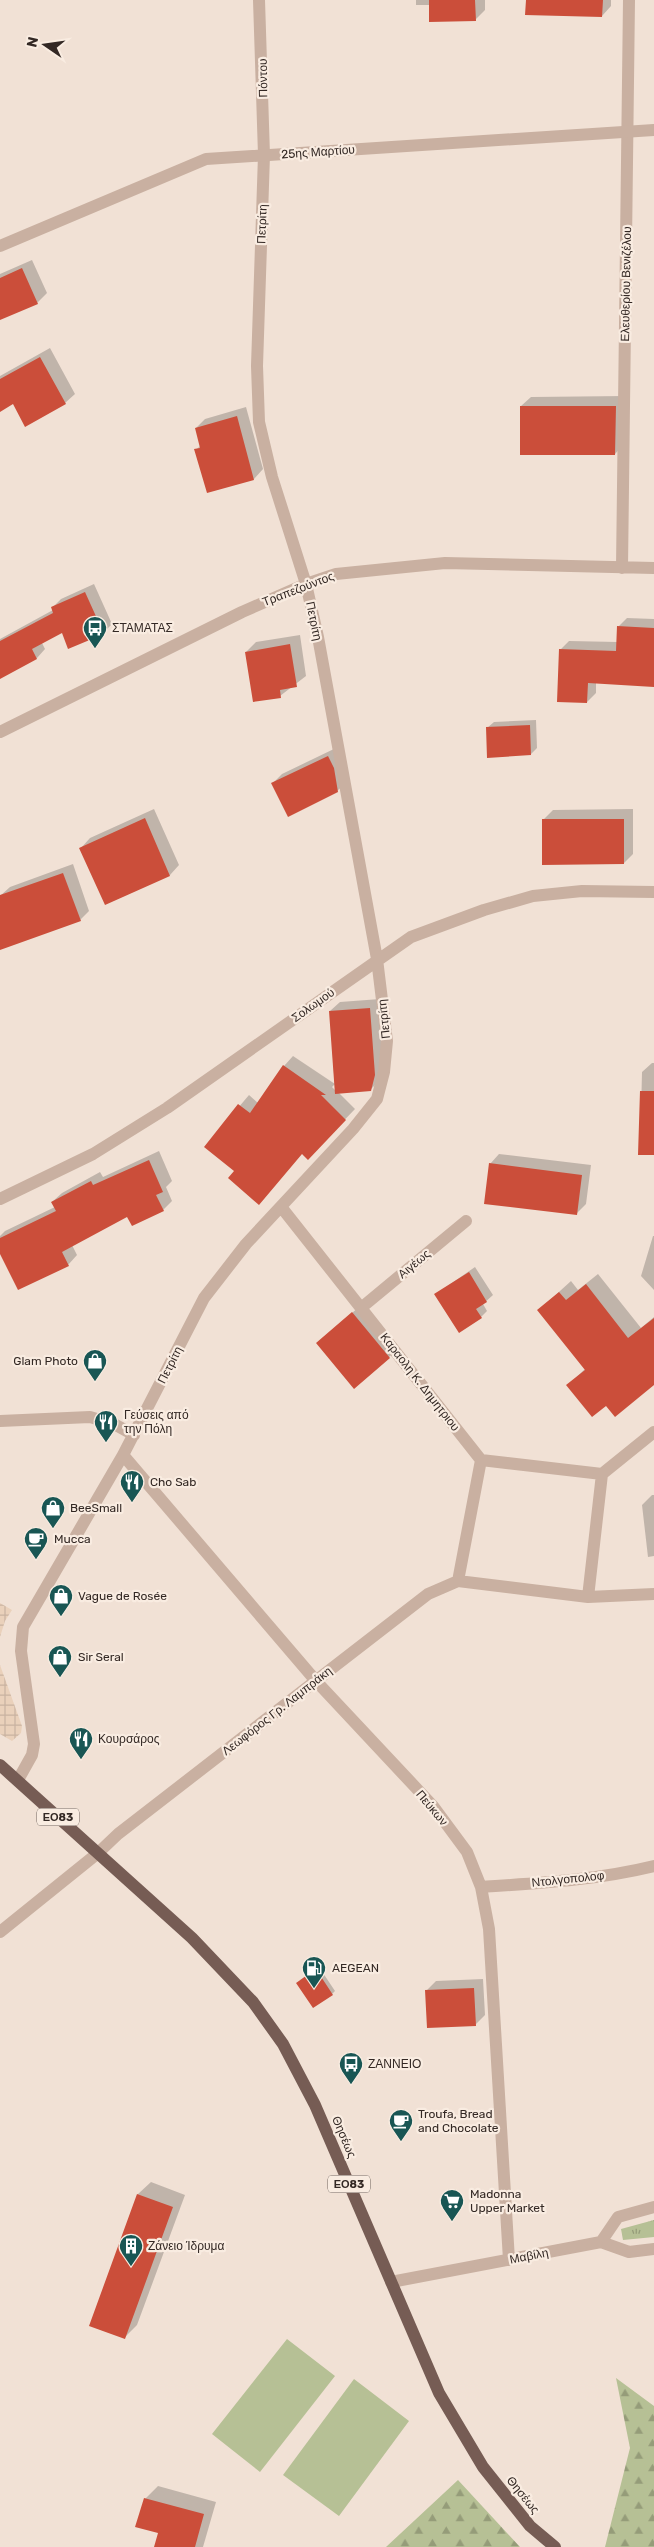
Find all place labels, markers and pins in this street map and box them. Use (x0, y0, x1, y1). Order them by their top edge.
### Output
bus stop icon: ΣΤΑΜΑΤΑΣ (82, 615, 108, 649)
place label: ΣΤΑΜΑΤΑΣ (112, 621, 173, 635)
shop icon: Glam Photo (82, 1348, 108, 1382)
place label: Glam Photo (13, 1354, 78, 1368)
place label: Γεύσεις από την Πόλη (124, 1408, 189, 1436)
restaurant icon: Γεύσεις από την Πόλη (93, 1409, 119, 1443)
restaurant icon: Cho Sab (119, 1469, 145, 1503)
place label: Cho Sab (150, 1475, 196, 1489)
shop icon: BeeSmall (40, 1495, 66, 1529)
place label: BeeSmall (70, 1501, 122, 1515)
cafe icon: Mucca (23, 1526, 49, 1560)
place label: Mucca (54, 1532, 91, 1546)
shop icon: Vague de Rosée (48, 1583, 74, 1617)
place label: Vague de Rosée (78, 1589, 167, 1603)
shop icon: Sir Seral (47, 1644, 73, 1678)
place label: Sir Seral (78, 1650, 124, 1664)
restaurant icon: Κουρσάρος (68, 1726, 94, 1760)
place label: Κουρσάρος (98, 1732, 160, 1746)
fuel station icon: AEGEAN (301, 1955, 327, 1989)
place label: AEGEAN (332, 1961, 379, 1975)
bus stop icon: ΖΑΝΝΕΙΟ (338, 2051, 364, 2085)
place label: ΖΑΝΝΕΙΟ (368, 2057, 421, 2071)
place label: Troufa, Bread and Chocolate (418, 2107, 499, 2135)
cafe icon: Troufa, Bread and Chocolate (388, 2108, 414, 2142)
place label: Madonna Upper Market (470, 2187, 545, 2215)
supermarket icon: Madonna Upper Market (439, 2188, 465, 2222)
building icon: Ζάνειο Ίδρυμα (118, 2233, 144, 2267)
place label: Ζάνειο Ίδρυμα (148, 2239, 224, 2253)

